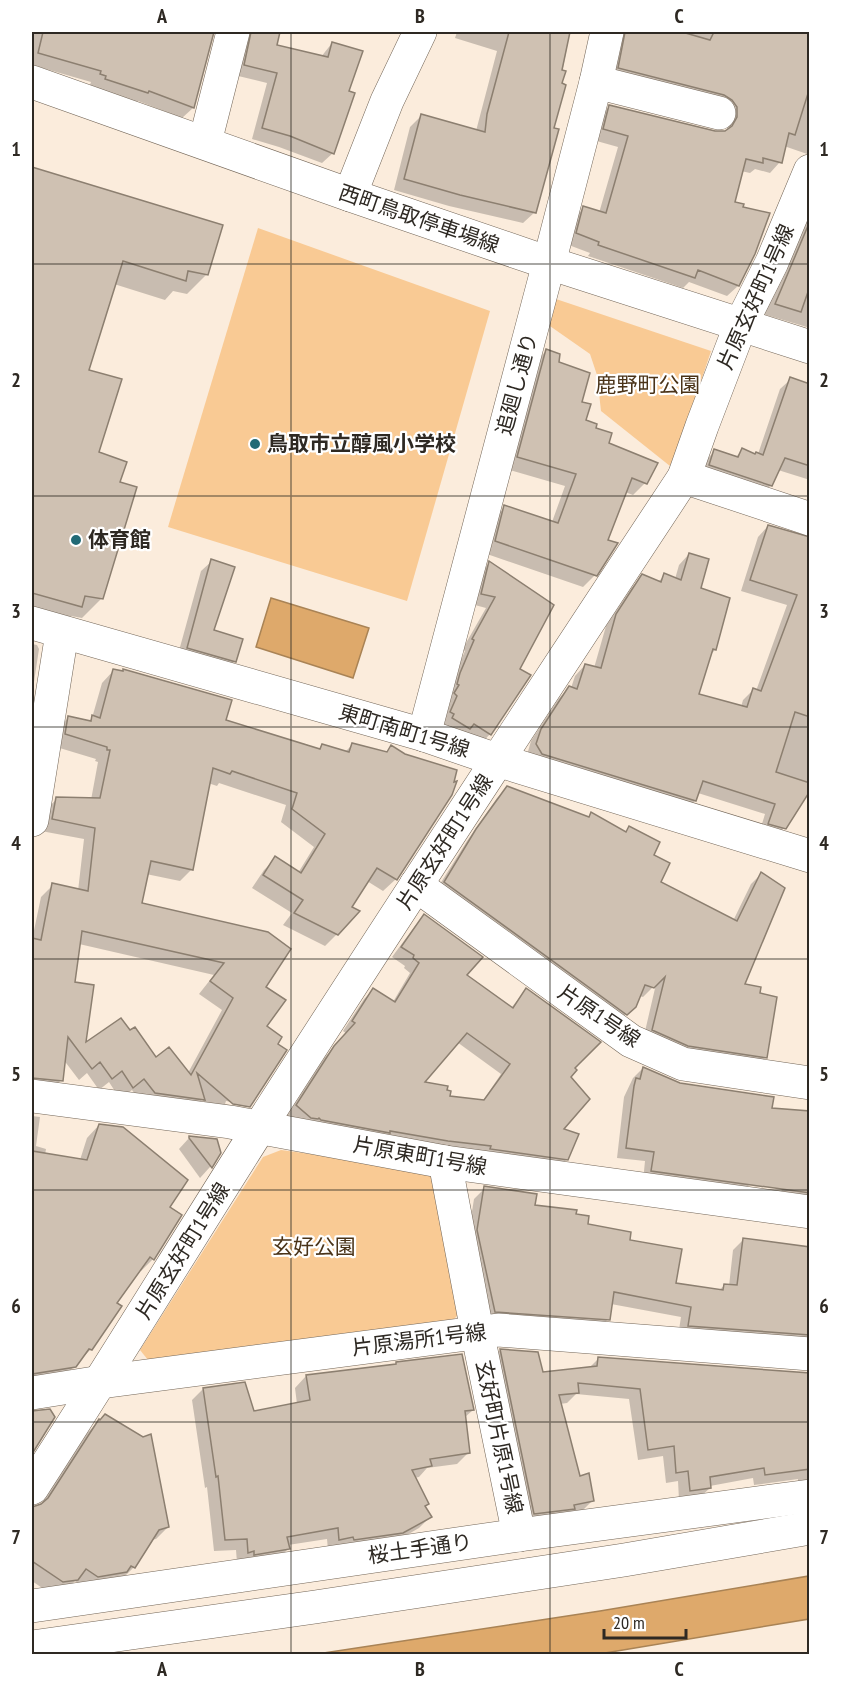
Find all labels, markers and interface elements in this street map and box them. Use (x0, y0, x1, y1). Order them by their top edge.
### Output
text: A (156, 3, 168, 29)
text: B (415, 3, 425, 29)
text: C (674, 3, 684, 29)
text: 1 (11, 136, 21, 162)
text: 1 (819, 136, 829, 162)
street label: 西町鳥取停車場線 (335, 178, 503, 259)
street label: 片原玄好町1号線 (711, 220, 800, 374)
street label: 追廻し通り (490, 330, 543, 438)
text: 2 (11, 367, 21, 393)
text: 2 (819, 367, 829, 393)
park label: 鹿野町公園 (596, 371, 701, 398)
place label: 鳥取市立醇風小学校 (267, 430, 456, 457)
marker: 鳥取市立醇風小学校 (248, 437, 262, 451)
place label: 体育館 (88, 526, 151, 553)
marker: 体育館 (69, 533, 83, 547)
text: 3 (11, 598, 21, 624)
text: 3 (819, 598, 829, 624)
street label: 東町南町1号線 (335, 698, 473, 763)
street label: 片原玄好町1号線 (391, 769, 499, 915)
text: 4 (11, 830, 21, 856)
text: 4 (819, 830, 829, 856)
street label: 片原1号線 (553, 978, 646, 1053)
text: 5 (11, 1061, 21, 1087)
text: 5 (819, 1061, 829, 1087)
street label: 片原東町1号線 (351, 1130, 489, 1181)
street label: 片原玄好町1号線 (130, 1177, 235, 1324)
park label: 玄好公園 (272, 1233, 356, 1260)
text: 6 (11, 1293, 21, 1319)
text: 6 (819, 1293, 829, 1319)
street label: 片原湯所1号線 (350, 1318, 488, 1361)
street label: 玄好町片原1号線 (470, 1358, 529, 1516)
text: 7 (11, 1524, 21, 1550)
text: 7 (819, 1524, 829, 1550)
street label: 桜土手通り (366, 1528, 474, 1569)
scale bar (604, 1602, 686, 1640)
text: 20 m (613, 1611, 645, 1634)
text: A (156, 1656, 168, 1682)
text: B (415, 1656, 425, 1682)
text: C (674, 1656, 684, 1682)

